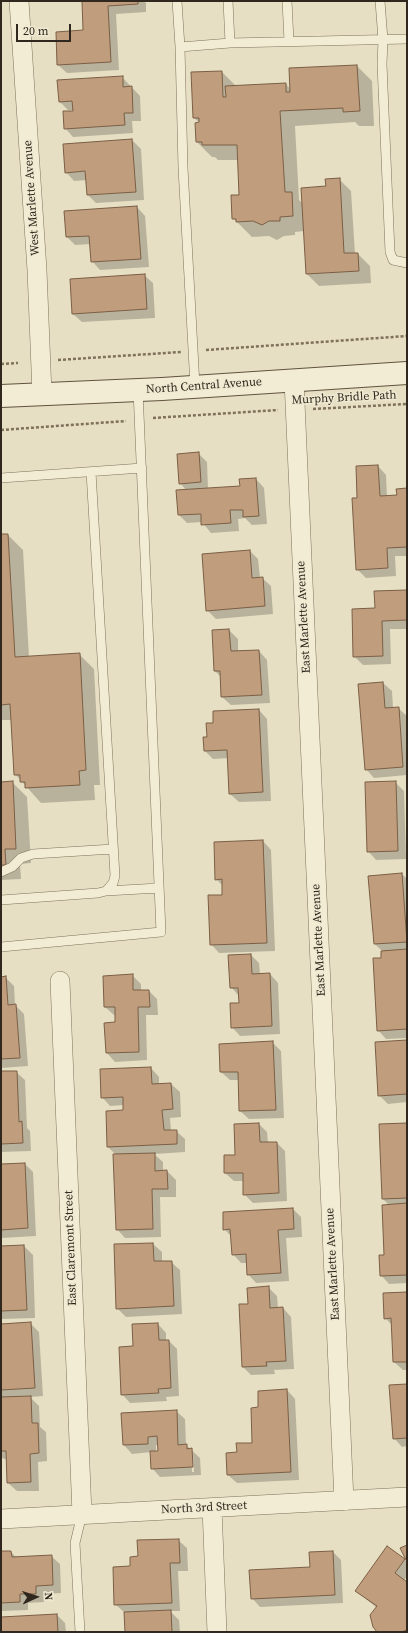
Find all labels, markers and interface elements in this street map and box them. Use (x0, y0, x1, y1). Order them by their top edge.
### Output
scale bar (18, 16, 73, 42)
text: 20 m (23, 23, 49, 39)
street label: West Marlette Avenue (21, 140, 43, 256)
street label: North Central Avenue (146, 375, 262, 397)
street label: Murphy Bridle Path (291, 388, 397, 408)
street label: East Marlette Avenue (294, 560, 314, 674)
street label: East Marlette Avenue (309, 883, 329, 997)
street label: East Claremont Street (62, 1190, 80, 1306)
street label: East Marlette Avenue (323, 1207, 343, 1321)
street label: North 3rd Street (161, 1499, 247, 1517)
north arrow (16, 1577, 56, 1617)
text: N (41, 1592, 56, 1601)

